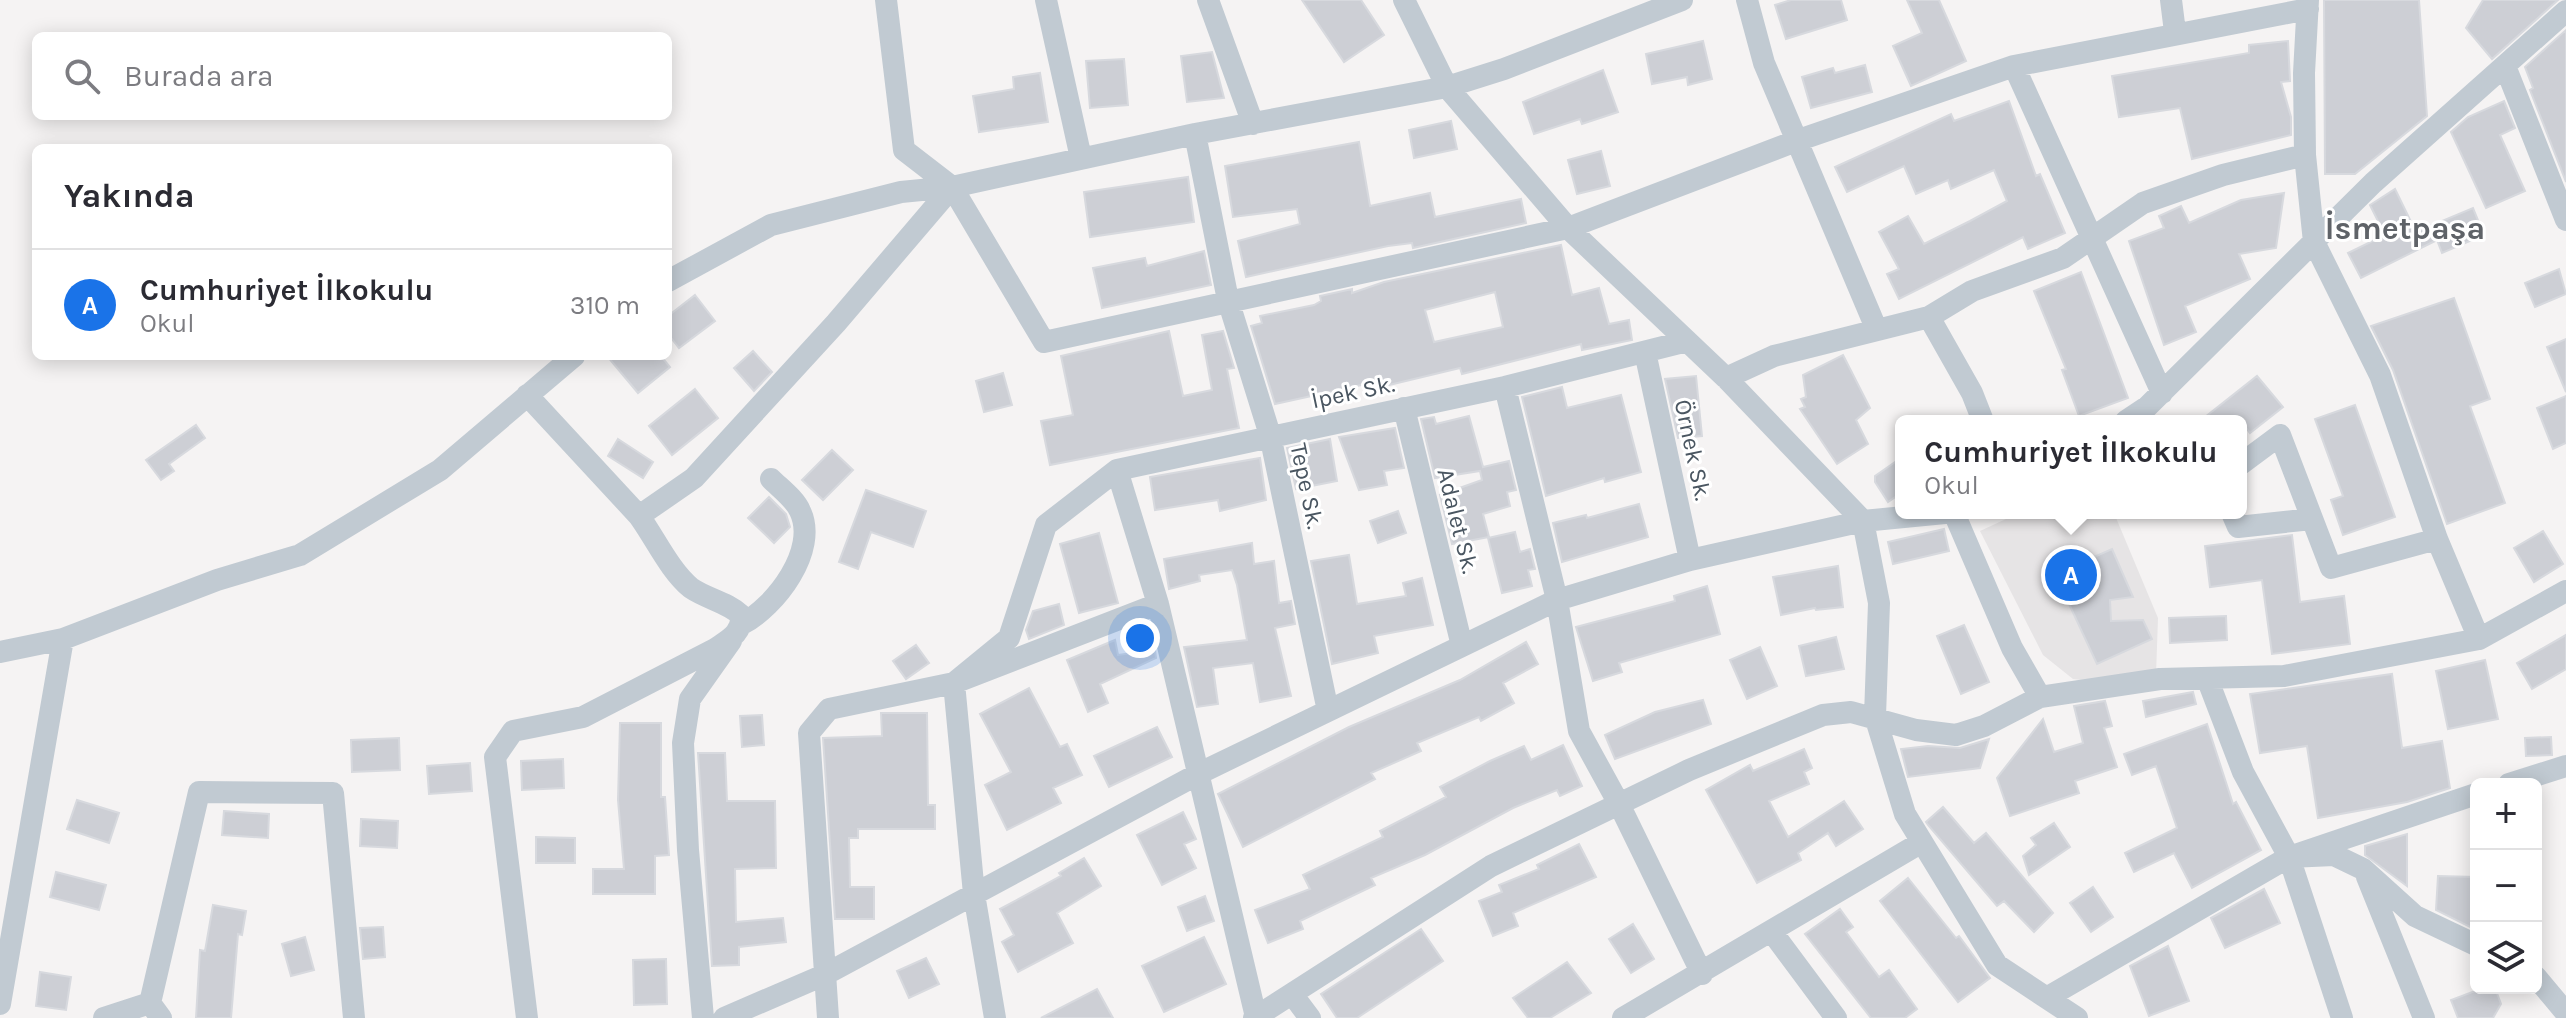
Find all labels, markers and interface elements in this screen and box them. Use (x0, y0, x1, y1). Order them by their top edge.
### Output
search box (32, 32, 672, 120)
icon: search (60, 54, 104, 98)
text: Burada ara (124, 58, 273, 94)
text: Yakında (64, 176, 195, 216)
district label: İsmetpaşa (2325, 210, 2485, 247)
text: Cumhuriyet İlkokulu (140, 272, 433, 308)
text: A (82, 290, 98, 321)
text: 310 m (570, 290, 640, 321)
text: Okul (140, 308, 194, 339)
street label: İpek Sk. (1309, 370, 1397, 414)
street label: Örnek Sk. (1669, 397, 1717, 503)
popup (1895, 415, 2247, 519)
text: Cumhuriyet İlkokulu (1924, 434, 2218, 470)
street label: Tepe Sk. (1284, 441, 1330, 531)
street label: Adalet Sk. (1431, 466, 1485, 576)
text: Okul (1924, 470, 1979, 501)
pin: A (2045, 545, 2097, 605)
your location (1120, 618, 1160, 658)
map controls (2470, 778, 2542, 994)
button: + (2470, 778, 2542, 850)
button: − (2470, 850, 2542, 922)
button: layers (2470, 922, 2542, 994)

